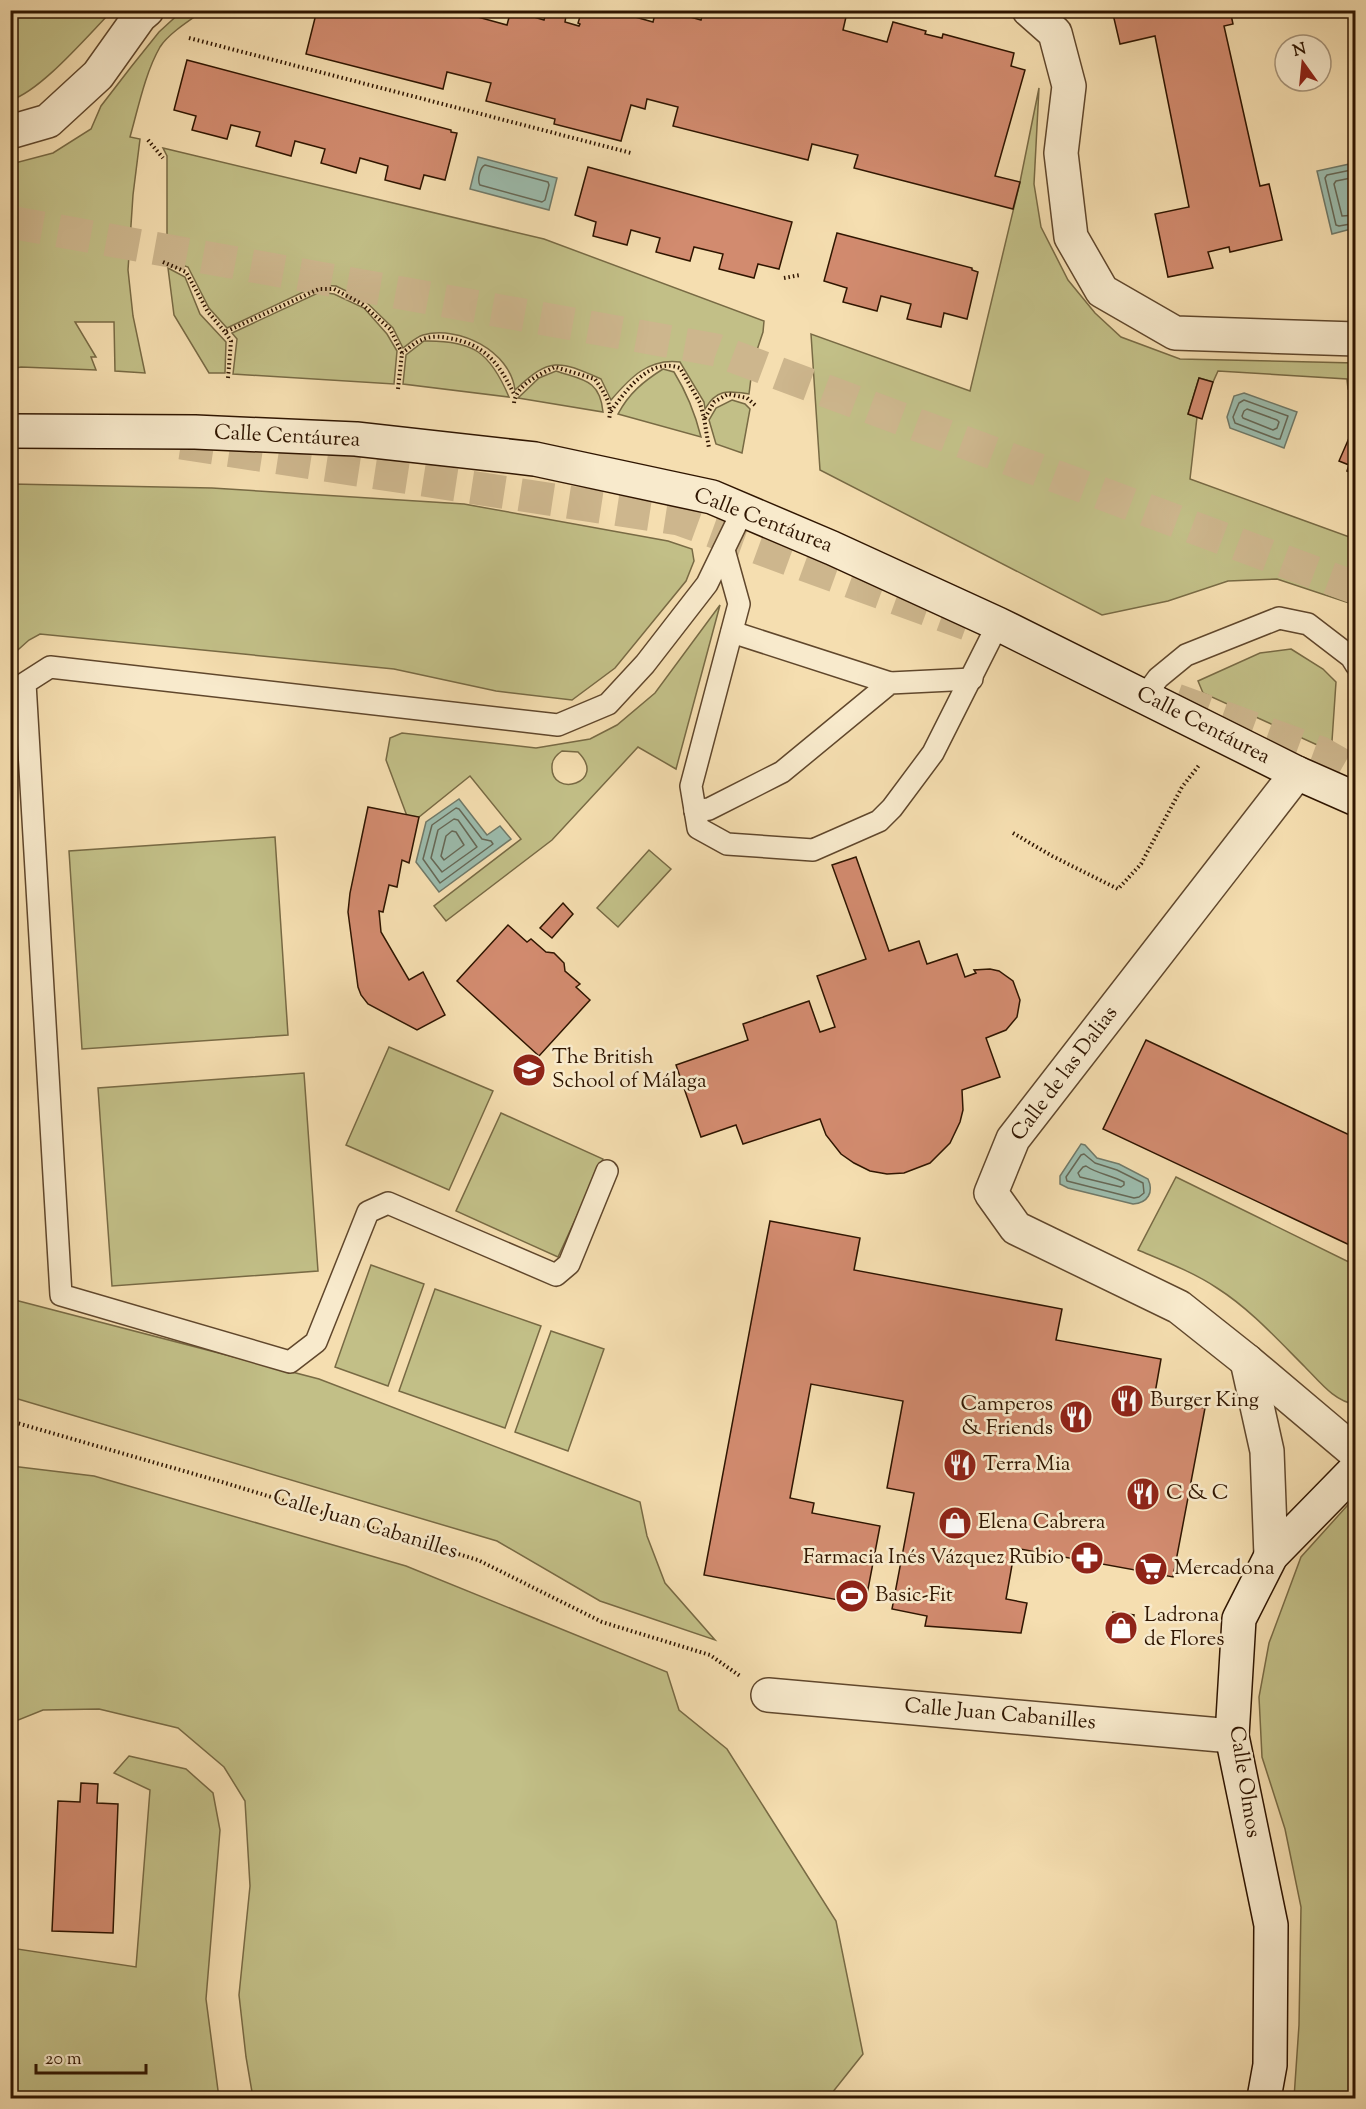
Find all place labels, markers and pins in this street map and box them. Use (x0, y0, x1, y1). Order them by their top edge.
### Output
place label: The British School of Málaga (552, 1043, 707, 1097)
school or university icon: The British School of Málaga (511, 1052, 547, 1088)
restaurant icon: Burger King (1109, 1383, 1145, 1419)
place label: Burger King (1150, 1386, 1259, 1416)
place label: Camperos & Friends (960, 1390, 1053, 1444)
restaurant icon: Camperos & Friends (1058, 1399, 1094, 1435)
restaurant icon: Terra Mia (942, 1447, 978, 1483)
place label: Terra Mia (983, 1450, 1071, 1480)
restaurant icon: C & C (1125, 1476, 1161, 1512)
place label: C & C (1166, 1479, 1229, 1509)
shop icon: Elena Cabrera (937, 1505, 973, 1541)
place label: Elena Cabrera (978, 1508, 1106, 1538)
pharmacy icon: Farmacia Inés Vázquez Rubio (1069, 1540, 1105, 1576)
place label: Farmacia Inés Vázquez Rubio (803, 1543, 1064, 1573)
supermarket icon: Mercadona (1133, 1551, 1169, 1587)
place label: Mercadona (1174, 1554, 1275, 1584)
sports icon: Basic-Fit (834, 1578, 870, 1614)
place label: Basic-Fit (875, 1581, 953, 1611)
place label: Ladrona de Flores (1144, 1601, 1225, 1655)
shop icon: Ladrona de Flores (1103, 1610, 1139, 1646)

